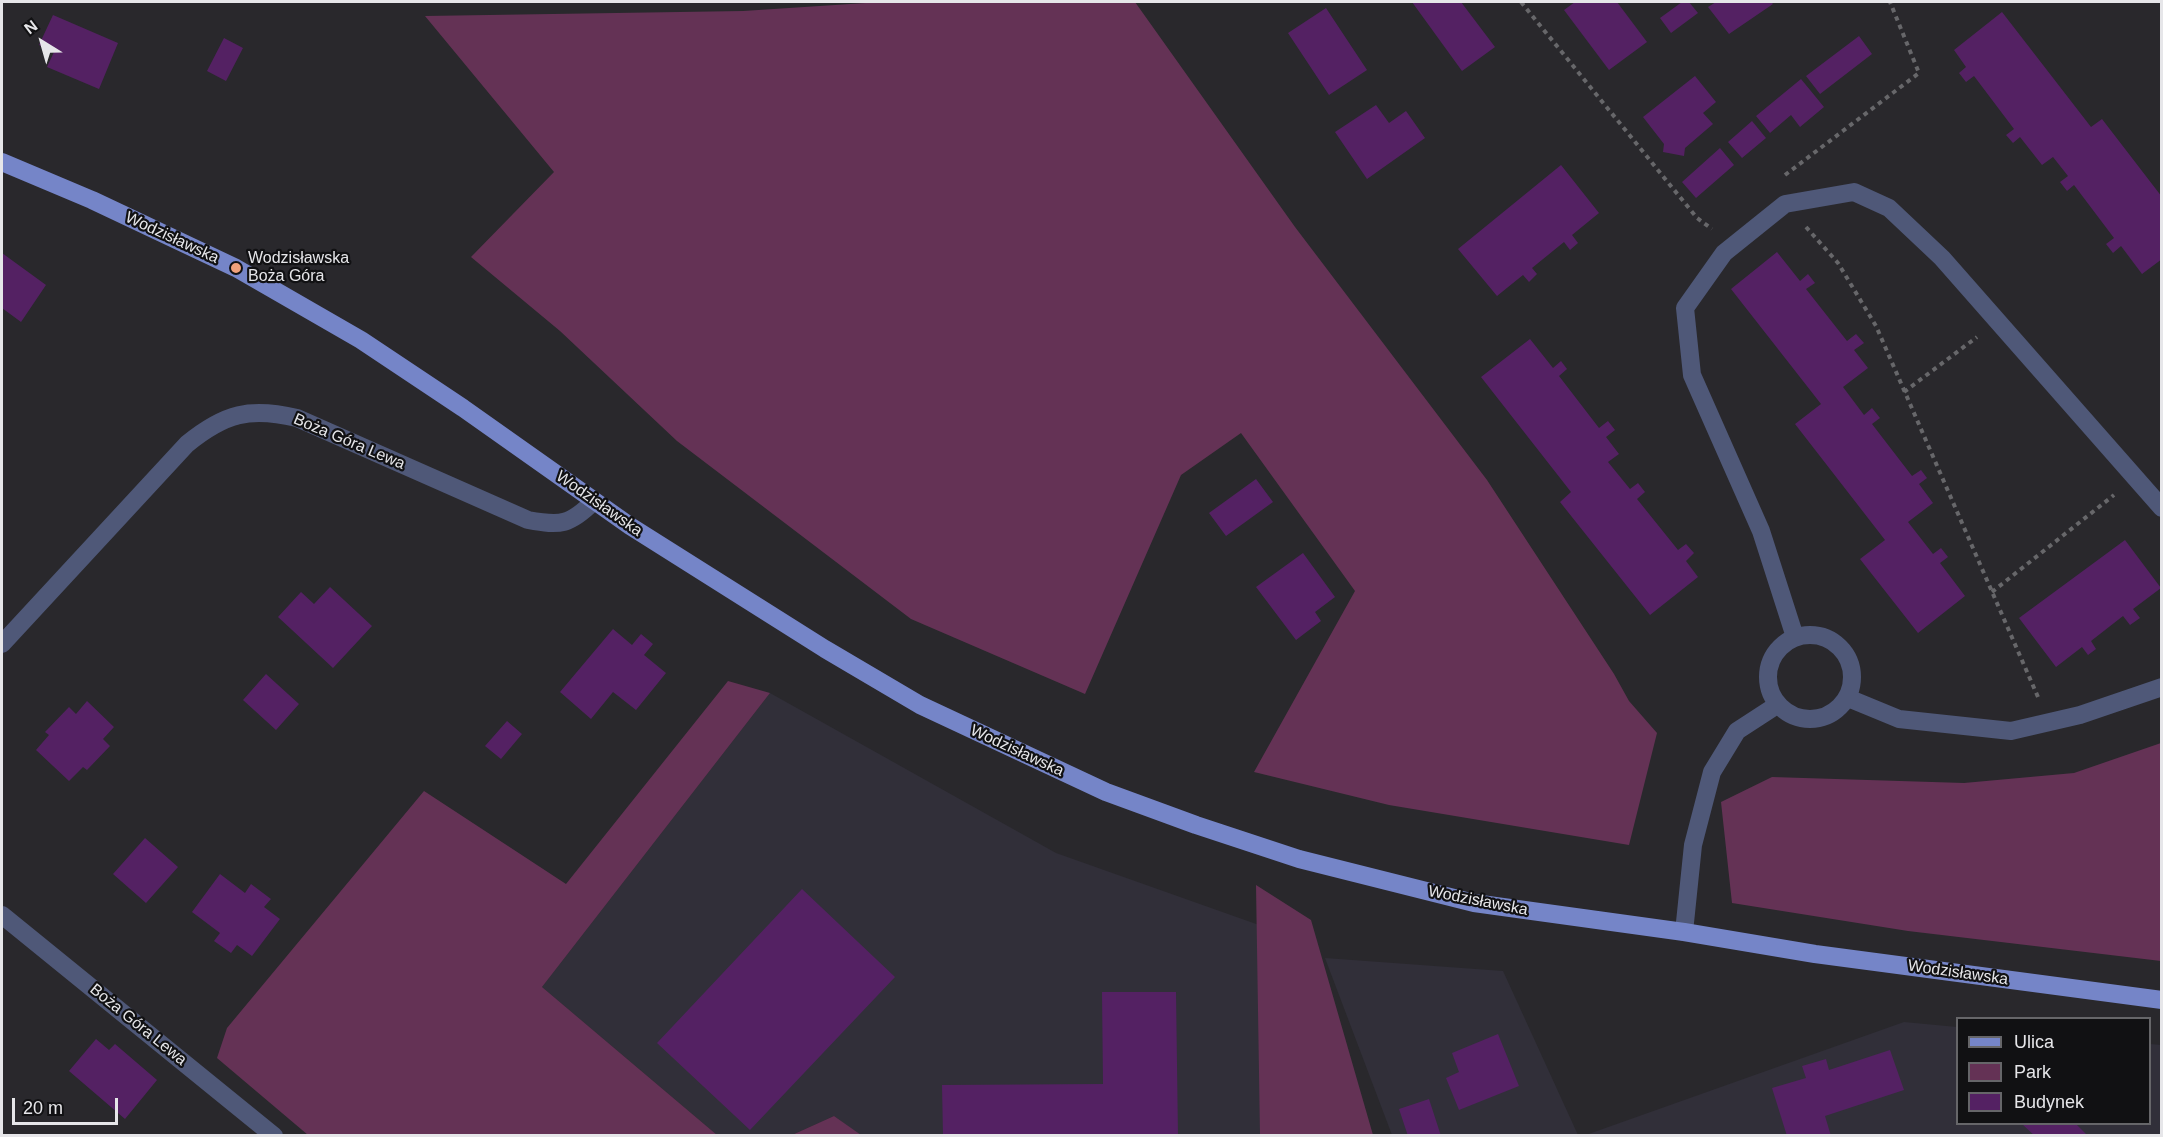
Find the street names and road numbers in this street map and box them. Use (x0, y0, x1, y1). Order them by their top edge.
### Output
street label: Wodzisławska (122, 208, 222, 268)
street label: Boża Góra Lewa (290, 410, 408, 474)
street label: Wodzisławska (552, 467, 646, 541)
street label: Wodzisławska (967, 721, 1067, 781)
street label: Wodzisławska (1427, 882, 1529, 920)
street label: Wodzisławska (1907, 956, 2009, 990)
street label: Boża Góra Lewa (86, 980, 190, 1070)

